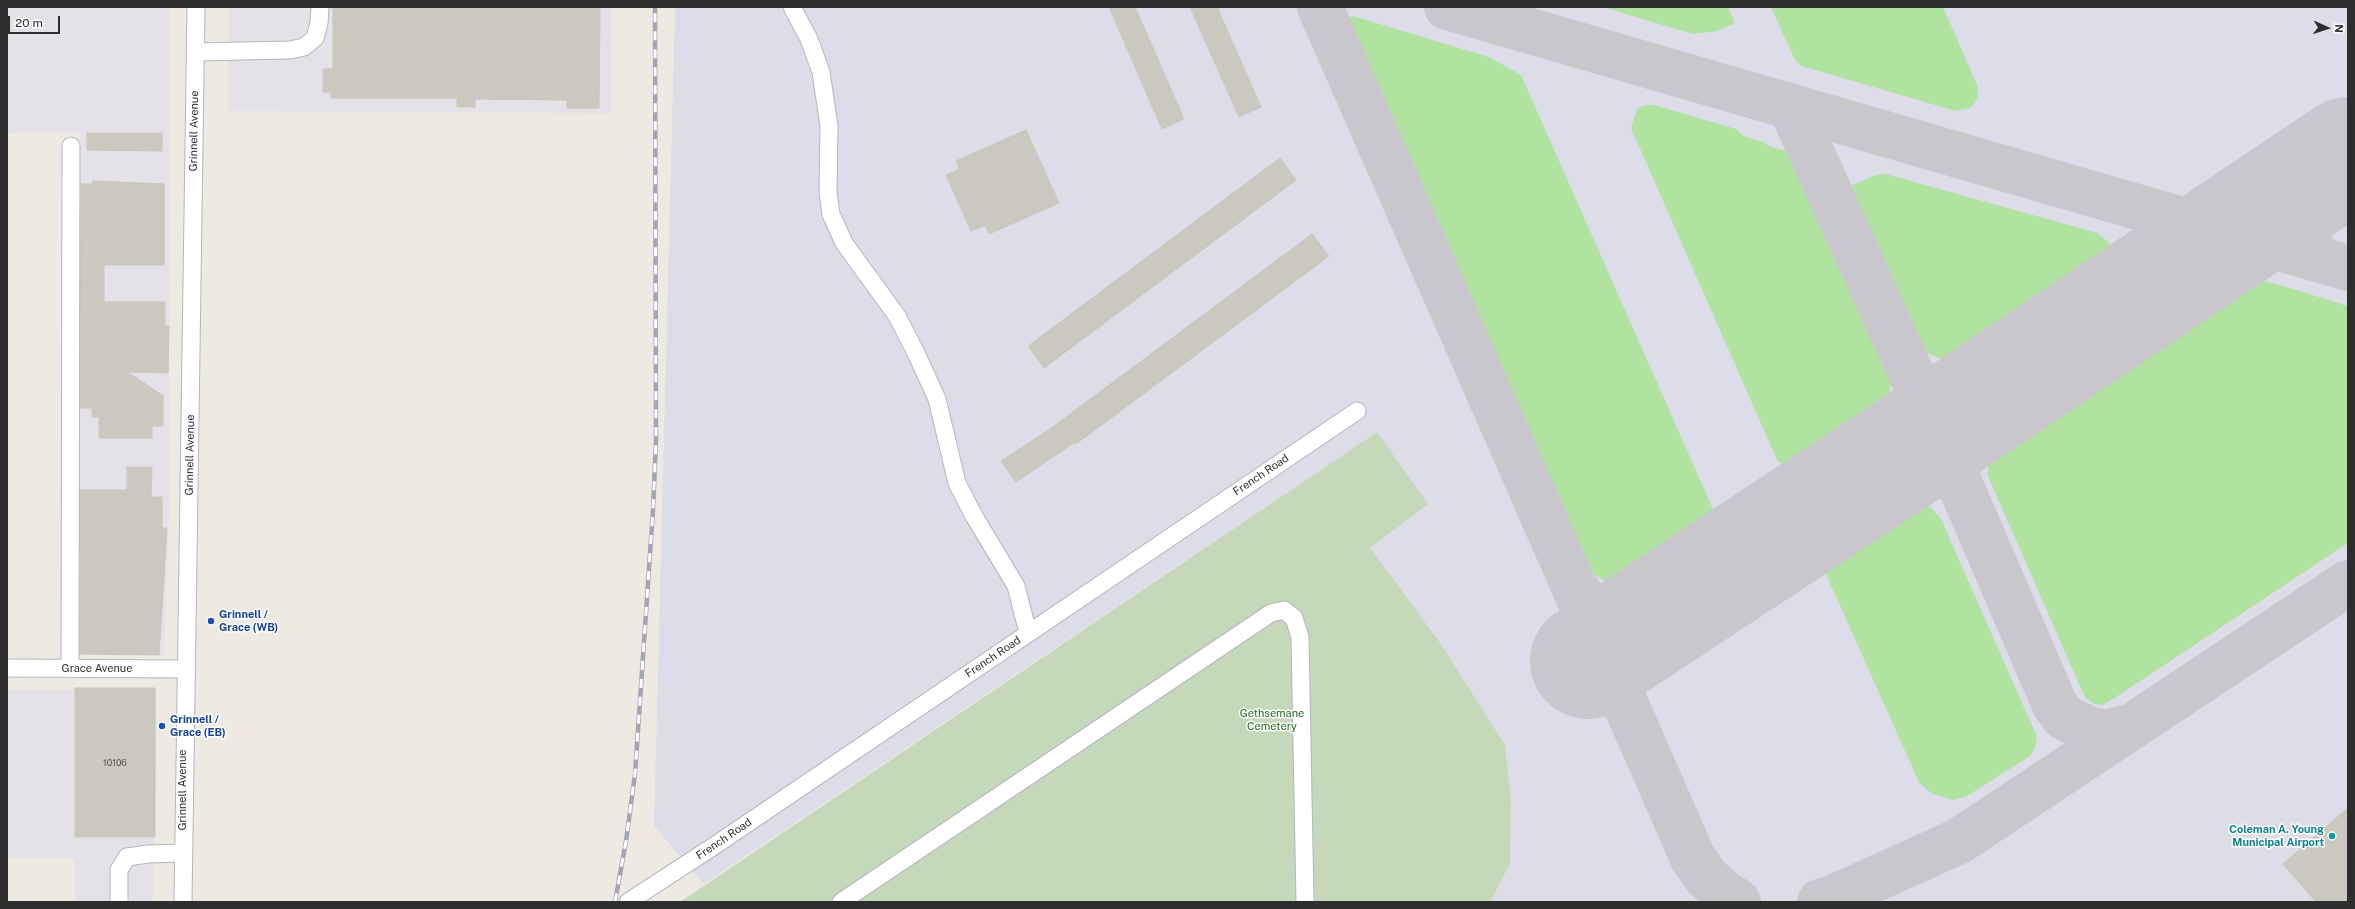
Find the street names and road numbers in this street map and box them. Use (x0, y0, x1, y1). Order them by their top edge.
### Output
street label: Grinnell Avenue (187, 90, 201, 172)
street label: Grinnell Avenue (183, 414, 197, 496)
street label: French Road (1231, 452, 1291, 498)
street label: French Road (963, 634, 1023, 680)
street label: Grace Avenue (62, 662, 132, 676)
street label: Grinnell Avenue (176, 749, 190, 831)
street label: French Road (694, 816, 754, 862)

